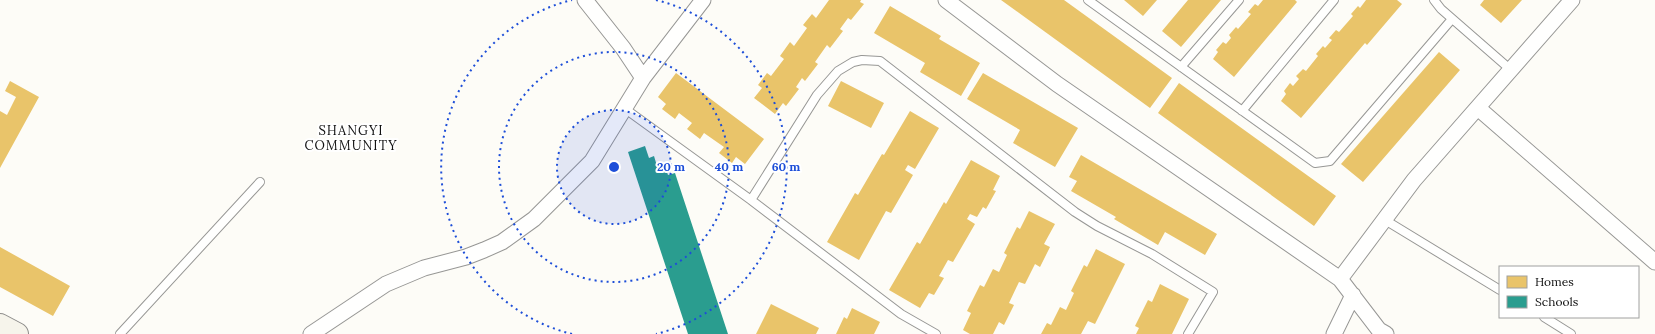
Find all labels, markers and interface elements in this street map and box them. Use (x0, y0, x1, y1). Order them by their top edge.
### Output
district label: SHANGYI COMMUNITY (304, 122, 398, 154)
text: 20 m (657, 159, 685, 174)
text: 40 m (715, 159, 743, 174)
text: 60 m (772, 159, 800, 174)
centre of rings (607, 160, 621, 174)
legend (1499, 266, 1639, 318)
text: Homes (1535, 274, 1574, 289)
text: Schools (1535, 294, 1579, 309)

